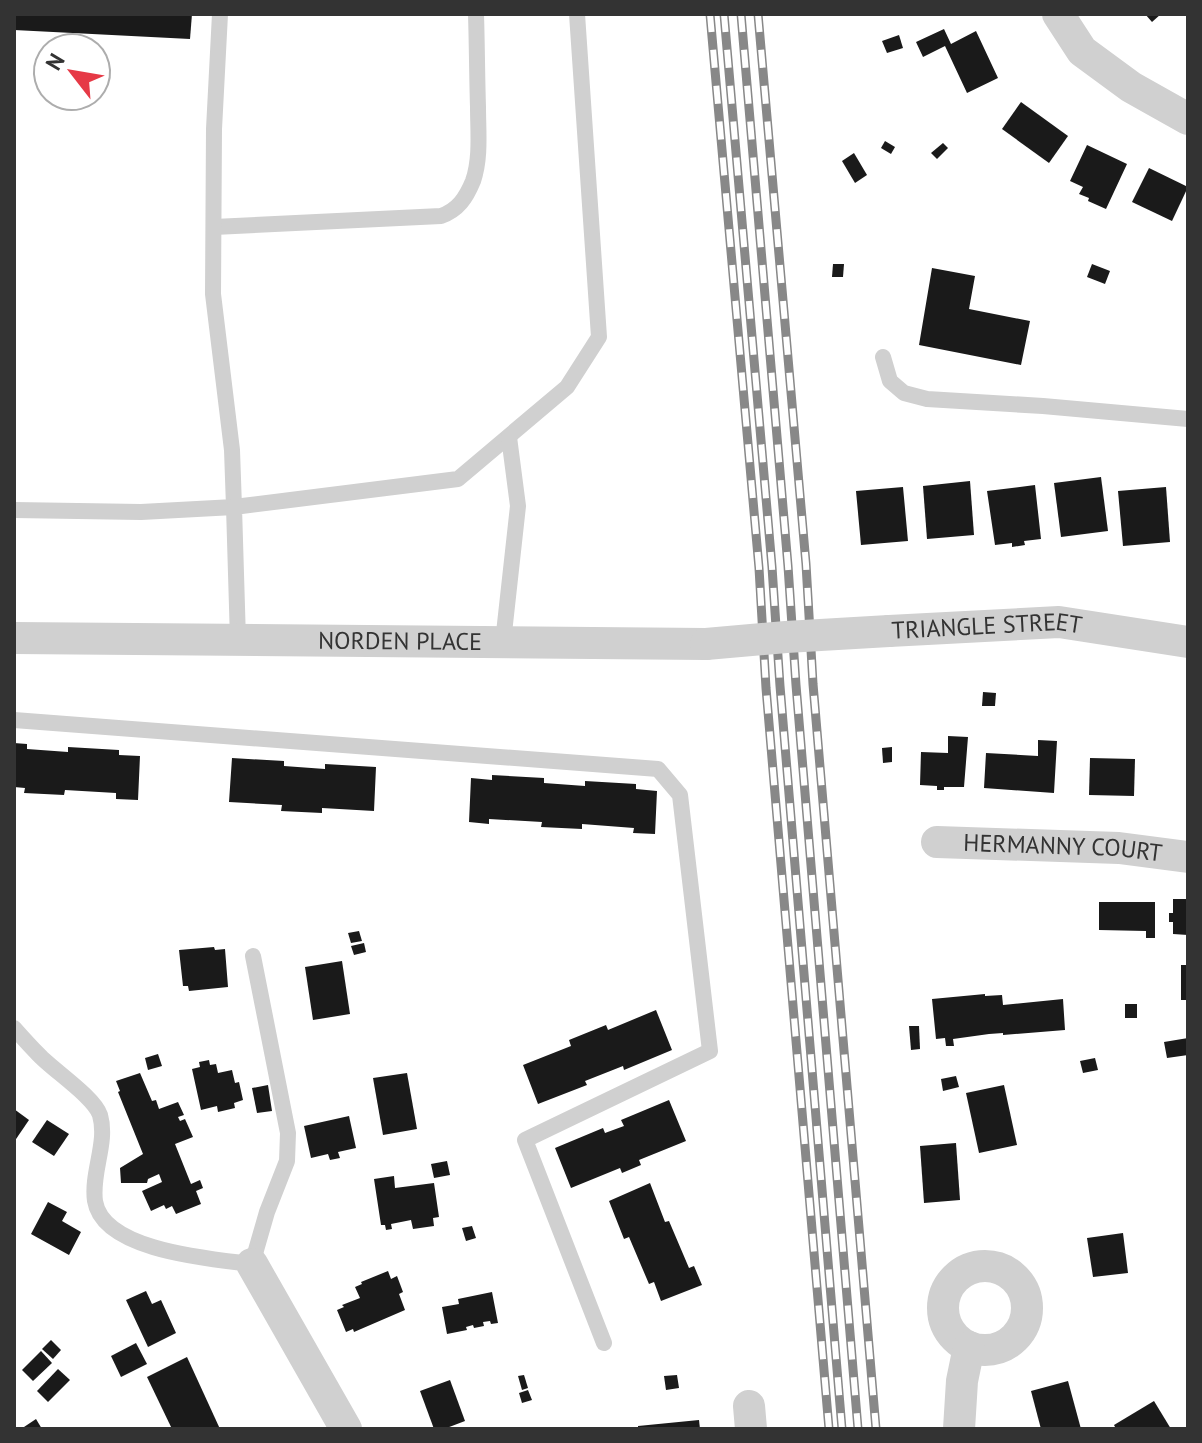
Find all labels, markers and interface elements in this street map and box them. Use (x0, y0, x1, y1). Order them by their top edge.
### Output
north arrow (32, 32, 112, 112)
text: N (39, 48, 71, 75)
street label: TRIANGLE STREET (891, 606, 1084, 646)
street label: NORDEN PLACE (318, 625, 482, 657)
street label: HERMANNY COURT (963, 827, 1164, 868)

